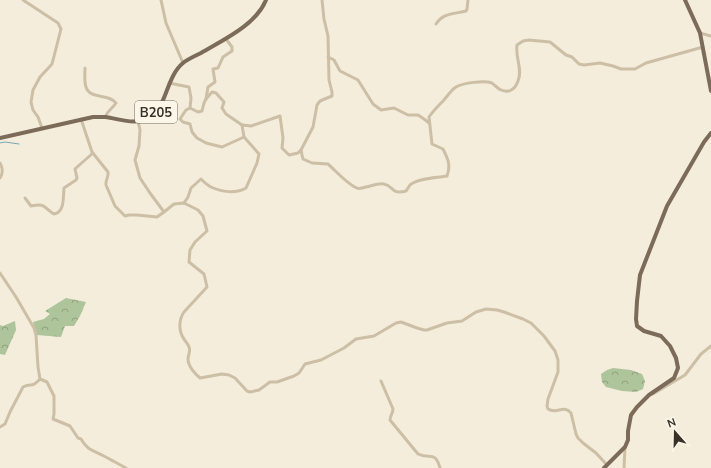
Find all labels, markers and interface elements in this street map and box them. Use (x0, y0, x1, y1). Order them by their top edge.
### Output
road number: B205 (135, 101, 177, 123)
north arrow (655, 412, 695, 452)
text: N (665, 415, 678, 432)

